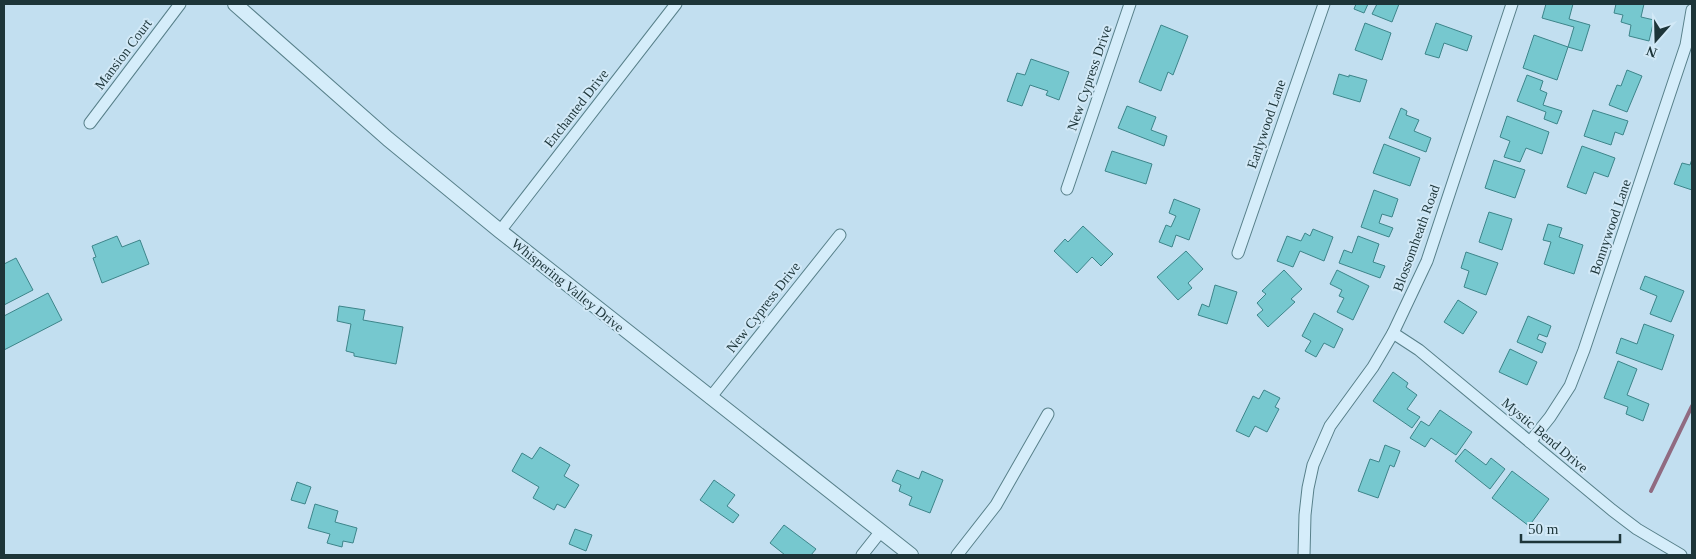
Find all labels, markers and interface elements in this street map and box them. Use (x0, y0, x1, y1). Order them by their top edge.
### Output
north arrow (1631, 15, 1681, 65)
street label: Mansion Court (92, 16, 155, 93)
street label: New Cypress Drive (1064, 24, 1115, 133)
text: N (1644, 43, 1659, 61)
street label: Enchanted Drive (541, 66, 611, 150)
street label: Earlywood Lane (1244, 78, 1289, 171)
street label: Bonnywood Lane (1587, 177, 1634, 277)
street label: Blossomheath Road (1390, 183, 1443, 294)
street label: Whispering Valley Drive (509, 236, 627, 335)
street label: New Cypress Drive (723, 259, 803, 355)
street label: Mystic Bend Drive (1499, 395, 1591, 476)
scale bar (1521, 512, 1620, 544)
text: 50 m (1528, 521, 1559, 537)

